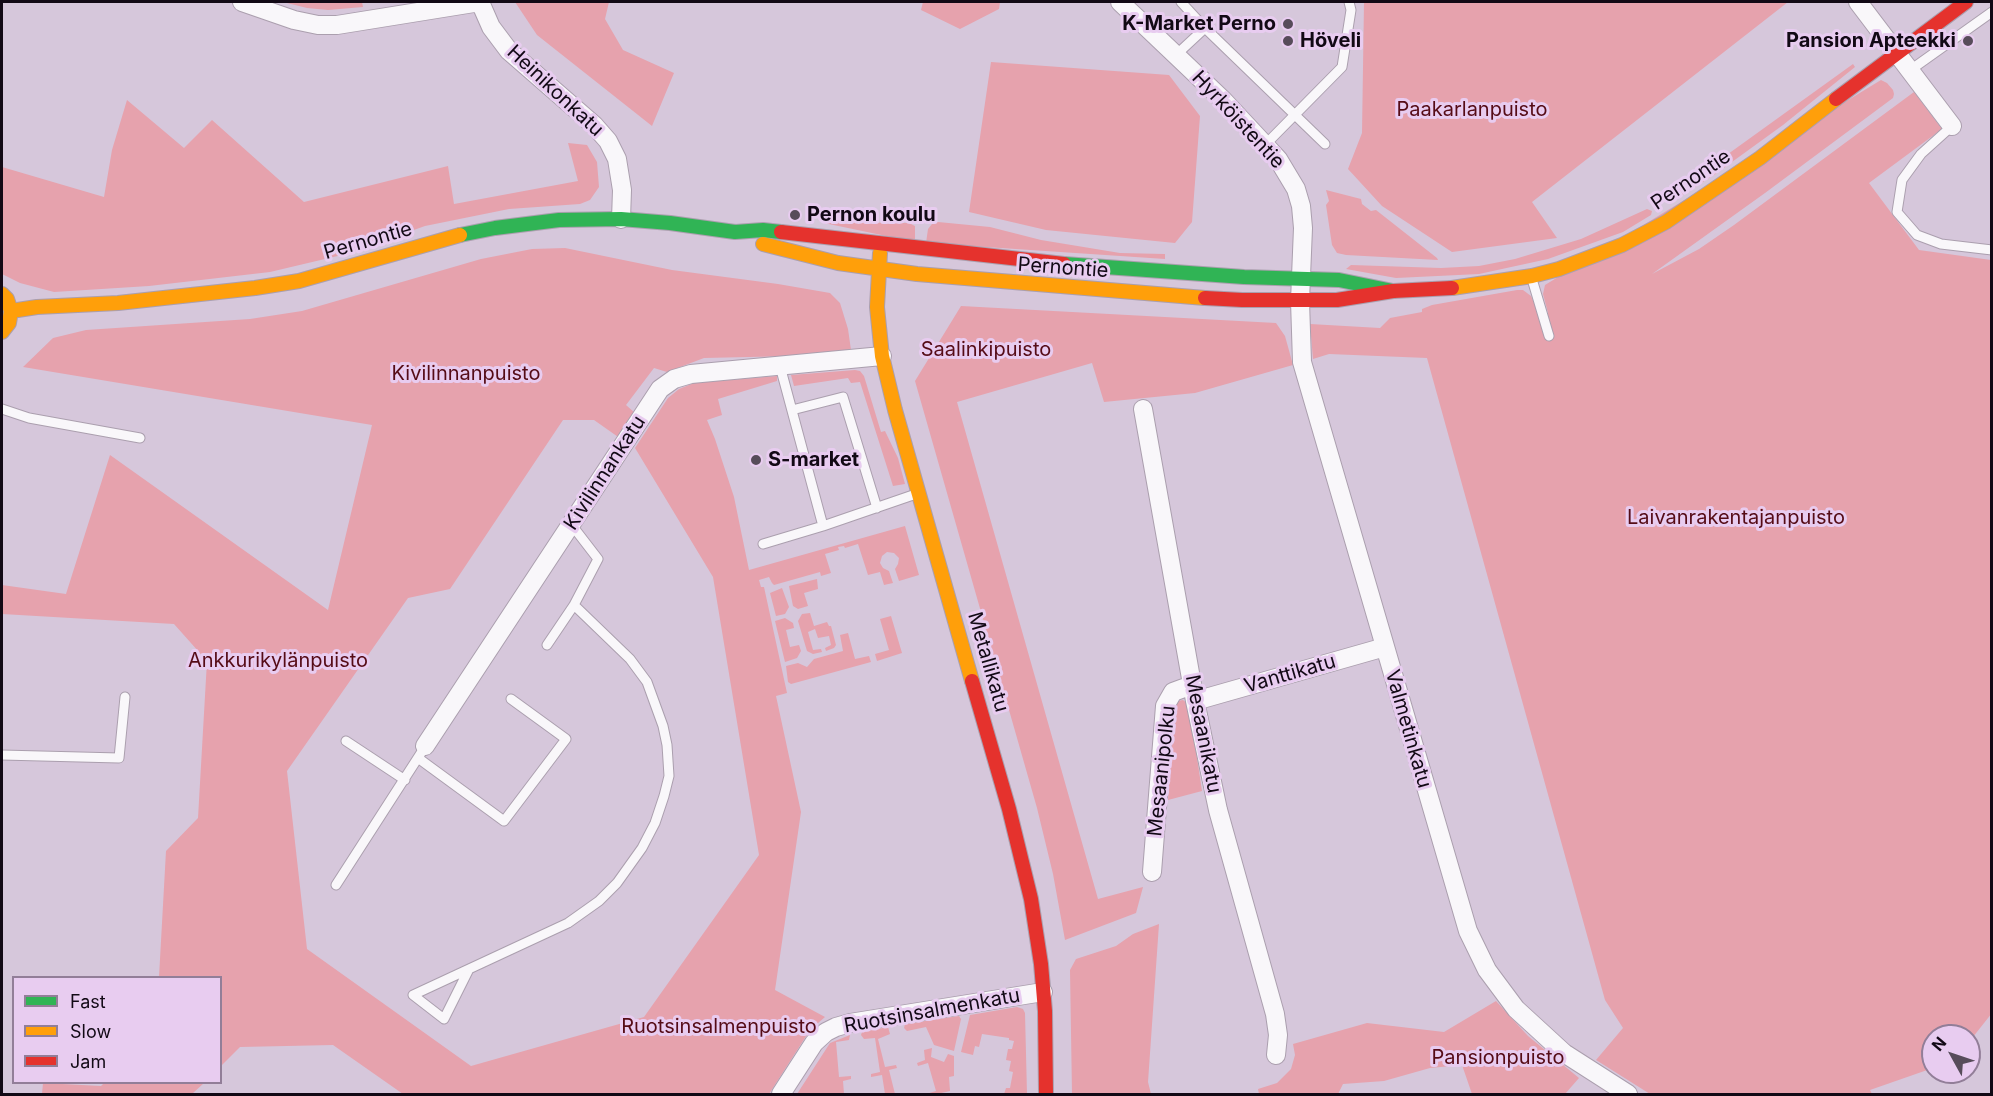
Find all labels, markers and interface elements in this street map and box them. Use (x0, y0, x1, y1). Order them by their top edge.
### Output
place label: K-Market Perno (1122, 12, 1276, 36)
marker: K-Market Perno (1281, 17, 1295, 31)
place label: Höveli (1300, 29, 1361, 53)
place label: Pansion Apteekki (1786, 29, 1956, 53)
marker: Höveli (1281, 34, 1295, 48)
marker: Pansion Apteekki (1961, 34, 1975, 48)
street label: Heinikonkatu (502, 40, 608, 142)
street label: Hyrköistentie (1187, 66, 1289, 174)
park label: Paakarlanpuisto (1397, 98, 1547, 122)
street label: Pernontie (1647, 145, 1735, 215)
place label: Pernon koulu (807, 203, 936, 227)
marker: Pernon koulu (788, 208, 802, 222)
street label: Pernontie (321, 217, 415, 265)
street label: Pernontie (1017, 253, 1109, 283)
park label: Saalinkipuisto (921, 338, 1051, 362)
park label: Kivilinnanpuisto (392, 362, 540, 386)
street label: Kivilinnankatu (559, 411, 651, 535)
place label: S-market (768, 448, 859, 472)
marker: S-market (749, 453, 763, 467)
park label: Laivanrakentajanpuisto (1627, 506, 1845, 530)
street label: Metallikatu (962, 609, 1014, 715)
park label: Ankkurikylänpuisto (188, 649, 368, 673)
street label: Vanttikatu (1242, 650, 1338, 698)
street label: Valmetinkatu (1380, 667, 1436, 791)
street label: Mesaanikatu (1180, 673, 1226, 795)
street label: Mesaanipolku (1143, 704, 1181, 838)
legend (12, 976, 222, 1084)
street label: Ruotsinsalmenkatu (842, 984, 1022, 1038)
text: Fast (70, 991, 106, 1012)
park label: Ruotsinsalmenpuisto (621, 1015, 817, 1039)
text: Slow (70, 1021, 111, 1042)
north arrow (1921, 1024, 1981, 1084)
text: N (1927, 1033, 1950, 1055)
park label: Pansionpuisto (1432, 1046, 1564, 1070)
text: Jam (70, 1051, 106, 1072)

